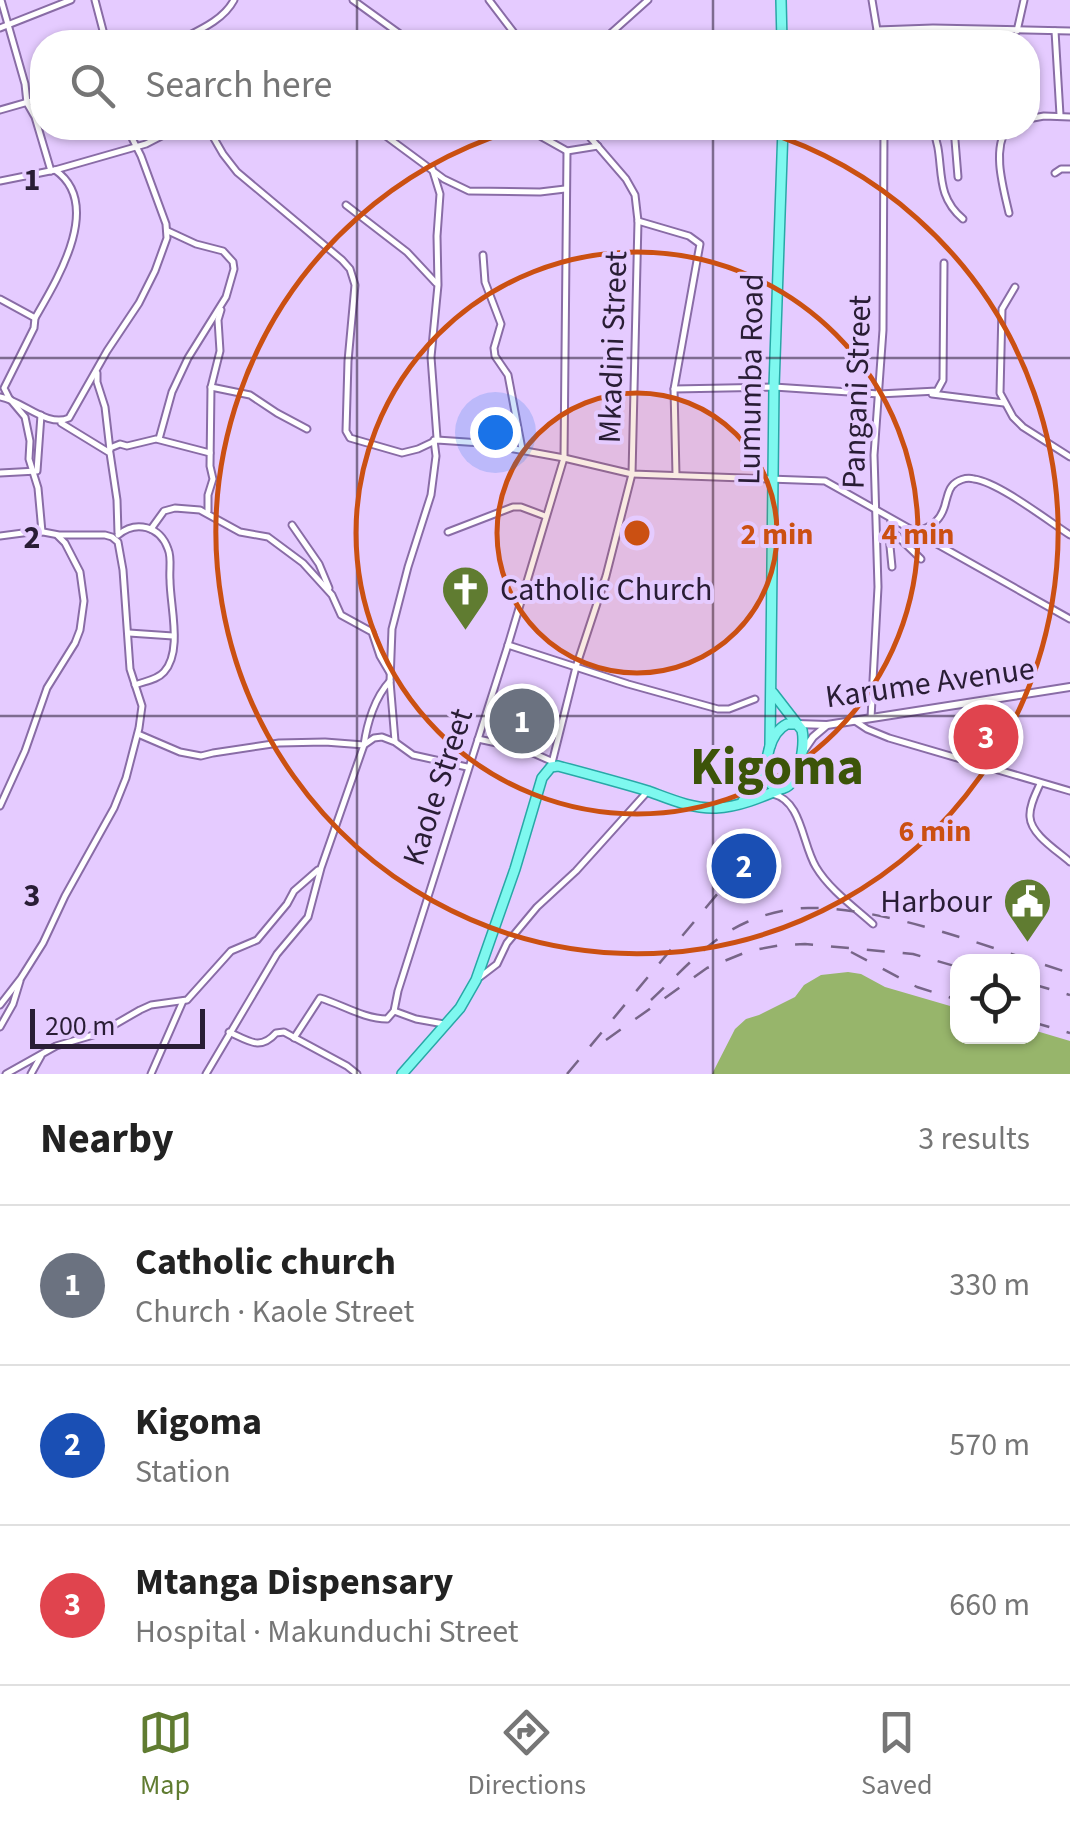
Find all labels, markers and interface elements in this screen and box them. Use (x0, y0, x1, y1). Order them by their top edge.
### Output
search box (30, 30, 1040, 140)
icon: search (65, 58, 120, 113)
text: Search here (145, 58, 332, 112)
text: 1 (24, 157, 40, 203)
street label: Mkadini Street (587, 250, 639, 444)
street label: Lumumba Road (726, 273, 776, 485)
street label: Pangani Street (831, 294, 883, 490)
your location (470, 407, 521, 458)
text: 2 min (741, 513, 814, 556)
text: 4 min (882, 513, 955, 556)
text: 2 (24, 515, 40, 561)
centre of rings (619, 515, 655, 551)
church icon: Catholic Church (439, 564, 491, 632)
place label: Catholic Church (500, 567, 712, 613)
street label: Karume Avenue (823, 646, 1037, 720)
pin: 1 (490, 684, 554, 758)
pin: 3 (954, 700, 1018, 774)
street label: Kaole Street (391, 702, 485, 871)
district label: Kigoma (690, 731, 864, 805)
text: 6 min (899, 810, 972, 853)
pin: 2 (712, 828, 776, 904)
text: 3 (24, 873, 40, 919)
public building icon: Harbour (1001, 876, 1053, 944)
place label: Harbour (880, 879, 993, 925)
map controls (950, 954, 1040, 1044)
button: locate (950, 954, 1040, 1044)
scale bar (30, 1004, 205, 1048)
text: 200 m (45, 1006, 116, 1046)
text: Nearby (40, 1109, 174, 1169)
text: 3 results (918, 1116, 1030, 1162)
text: Catholic church (135, 1235, 396, 1289)
text: 1 (64, 1262, 81, 1308)
text: 330 m (949, 1262, 1030, 1308)
text: Church · Kaole Street (135, 1289, 414, 1335)
text: Kigoma (135, 1395, 262, 1449)
text: 2 (64, 1422, 81, 1468)
text: 570 m (949, 1422, 1030, 1468)
text: Station (135, 1449, 231, 1495)
text: Mtanga Dispensary (135, 1555, 453, 1609)
text: 3 (64, 1582, 81, 1628)
text: 660 m (949, 1582, 1030, 1628)
text: Hospital · Makunduchi Street (135, 1609, 519, 1655)
tab: Map (138, 1705, 193, 1805)
tab: Directions (468, 1705, 586, 1805)
tab: Saved (861, 1705, 932, 1805)

